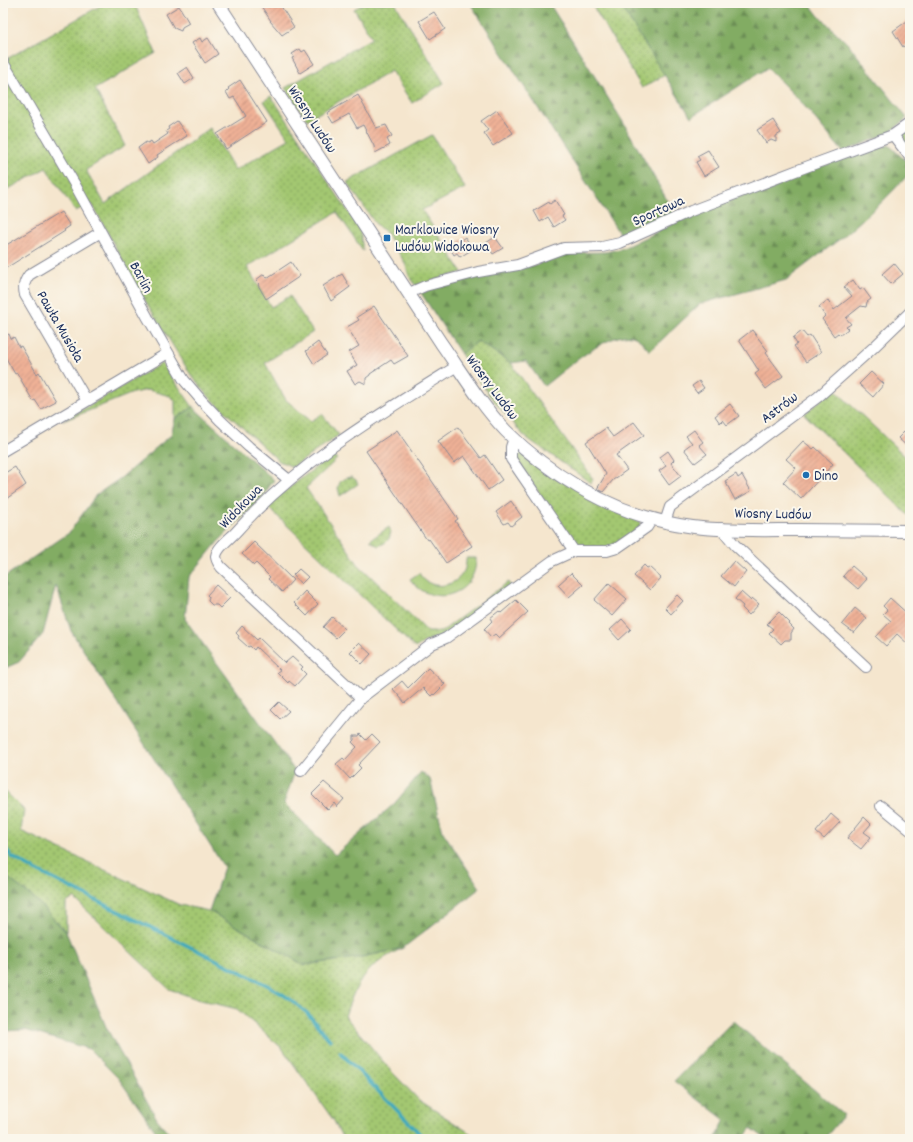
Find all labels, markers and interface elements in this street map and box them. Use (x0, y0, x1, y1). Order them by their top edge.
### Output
street label: Wiosny Ludów (281, 82, 342, 159)
street label: Sportowa (629, 190, 689, 233)
place label: Marklowice Wiosny Ludów Widokowa (395, 220, 500, 259)
marker: Marklowice Wiosny Ludów Widokowa (382, 233, 392, 243)
street label: Barlin (123, 258, 158, 298)
street label: Pawła Musioła (30, 287, 89, 368)
street label: Wiosny Ludów (460, 351, 523, 426)
street label: Astrów (757, 387, 804, 430)
place label: Dino (814, 466, 838, 488)
marker: Dino (801, 470, 811, 480)
street label: Widokowa (215, 479, 269, 535)
street label: Wiosny Ludów (734, 503, 812, 527)

